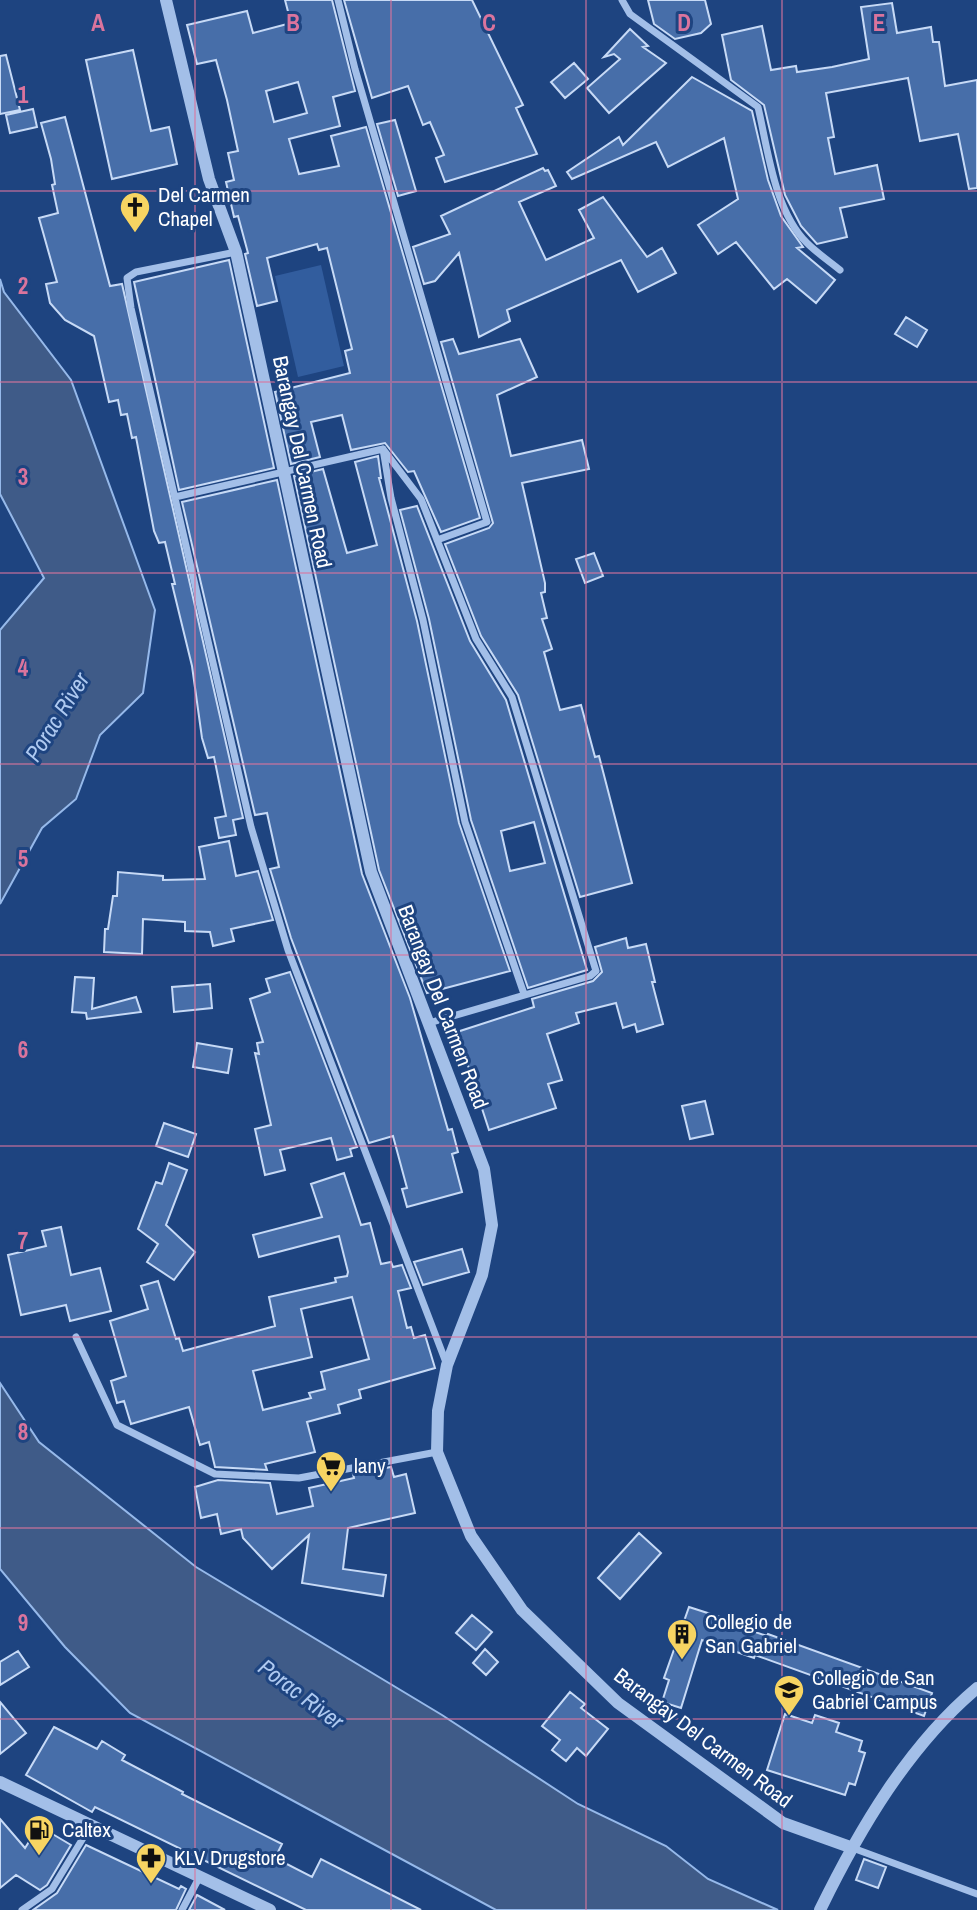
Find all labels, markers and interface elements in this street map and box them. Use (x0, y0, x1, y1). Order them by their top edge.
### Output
text: A (91, 7, 105, 38)
text: B (286, 7, 300, 38)
text: C (482, 7, 496, 38)
text: D (677, 7, 691, 38)
text: E (873, 7, 885, 38)
text: 1 (18, 79, 29, 110)
place label: Del Carmen Chapel (158, 180, 250, 233)
church icon: Del Carmen Chapel (118, 190, 152, 234)
text: 2 (18, 270, 28, 301)
street label: Barangay Del Carmen Road (266, 353, 339, 571)
text: 3 (18, 461, 28, 492)
text: 4 (18, 652, 29, 683)
water label: Porac River (17, 666, 96, 767)
text: 5 (18, 843, 28, 874)
street label: Barangay Del Carmen Road (391, 901, 496, 1113)
text: 6 (18, 1034, 28, 1065)
text: 7 (18, 1225, 28, 1256)
text: 8 (18, 1416, 28, 1447)
supermarket icon: lany (314, 1449, 348, 1493)
place label: lany (354, 1451, 386, 1480)
text: 9 (18, 1607, 28, 1638)
place label: Collegio de San Gabriel (705, 1607, 797, 1660)
building icon: Collegio de San Gabriel (665, 1617, 699, 1661)
water label: Porac River (252, 1651, 351, 1736)
street label: Barangay Del Carmen Road (608, 1661, 798, 1814)
place label: Collegio de San Gabriel Campus (812, 1663, 937, 1716)
school or university icon: Collegio de San Gabriel Campus (772, 1673, 806, 1717)
fuel station icon: Caltex (22, 1813, 56, 1857)
place label: Caltex (62, 1815, 111, 1844)
pharmacy icon: KLV Drugstore (134, 1841, 168, 1885)
place label: KLV Drugstore (174, 1843, 286, 1872)

